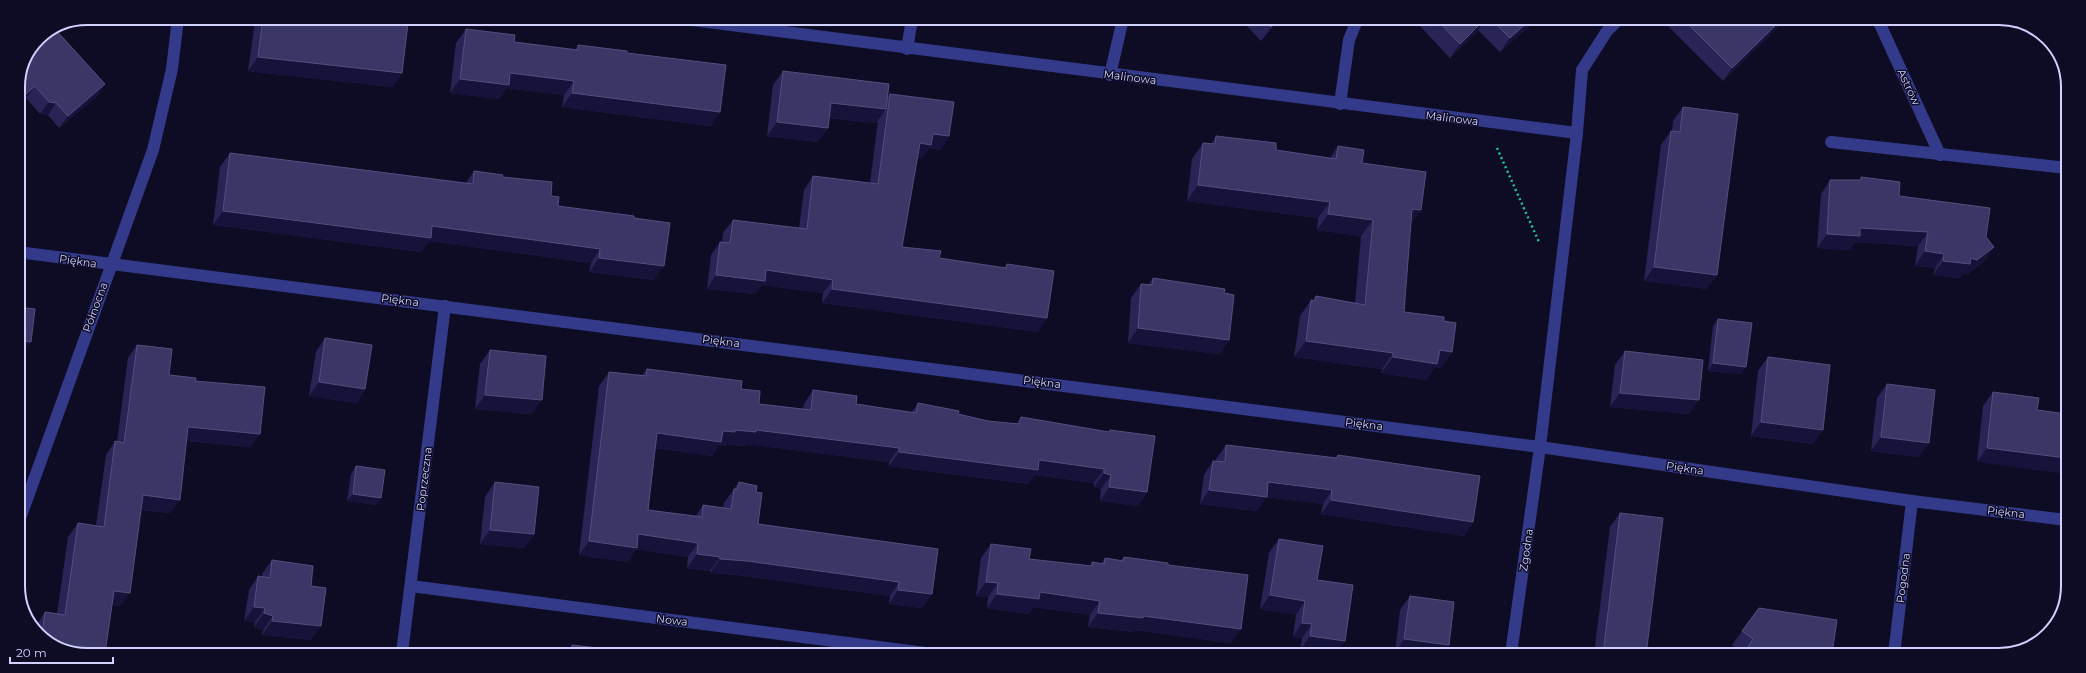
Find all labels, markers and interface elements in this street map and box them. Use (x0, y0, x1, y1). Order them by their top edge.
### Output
street label: Malinowa (1103, 67, 1157, 87)
street label: Astrów (1895, 67, 1924, 108)
street label: Malinowa (1425, 108, 1479, 128)
street label: Piękna (58, 251, 98, 271)
street label: Północna (79, 280, 111, 334)
street label: Piękna (380, 291, 420, 309)
street label: Piękna (701, 332, 741, 350)
street label: Piękna (1022, 373, 1062, 391)
street label: Piękna (1344, 415, 1384, 433)
street label: Poprzeczna (413, 446, 435, 512)
street label: Piękna (1665, 458, 1705, 478)
street label: Piękna (1986, 503, 2026, 521)
street label: Zgodna (1516, 528, 1536, 572)
street label: Pogodna (1893, 552, 1913, 604)
street label: Nowa (655, 611, 689, 629)
scale bar (10, 639, 113, 665)
text: 20 m (16, 645, 47, 660)

